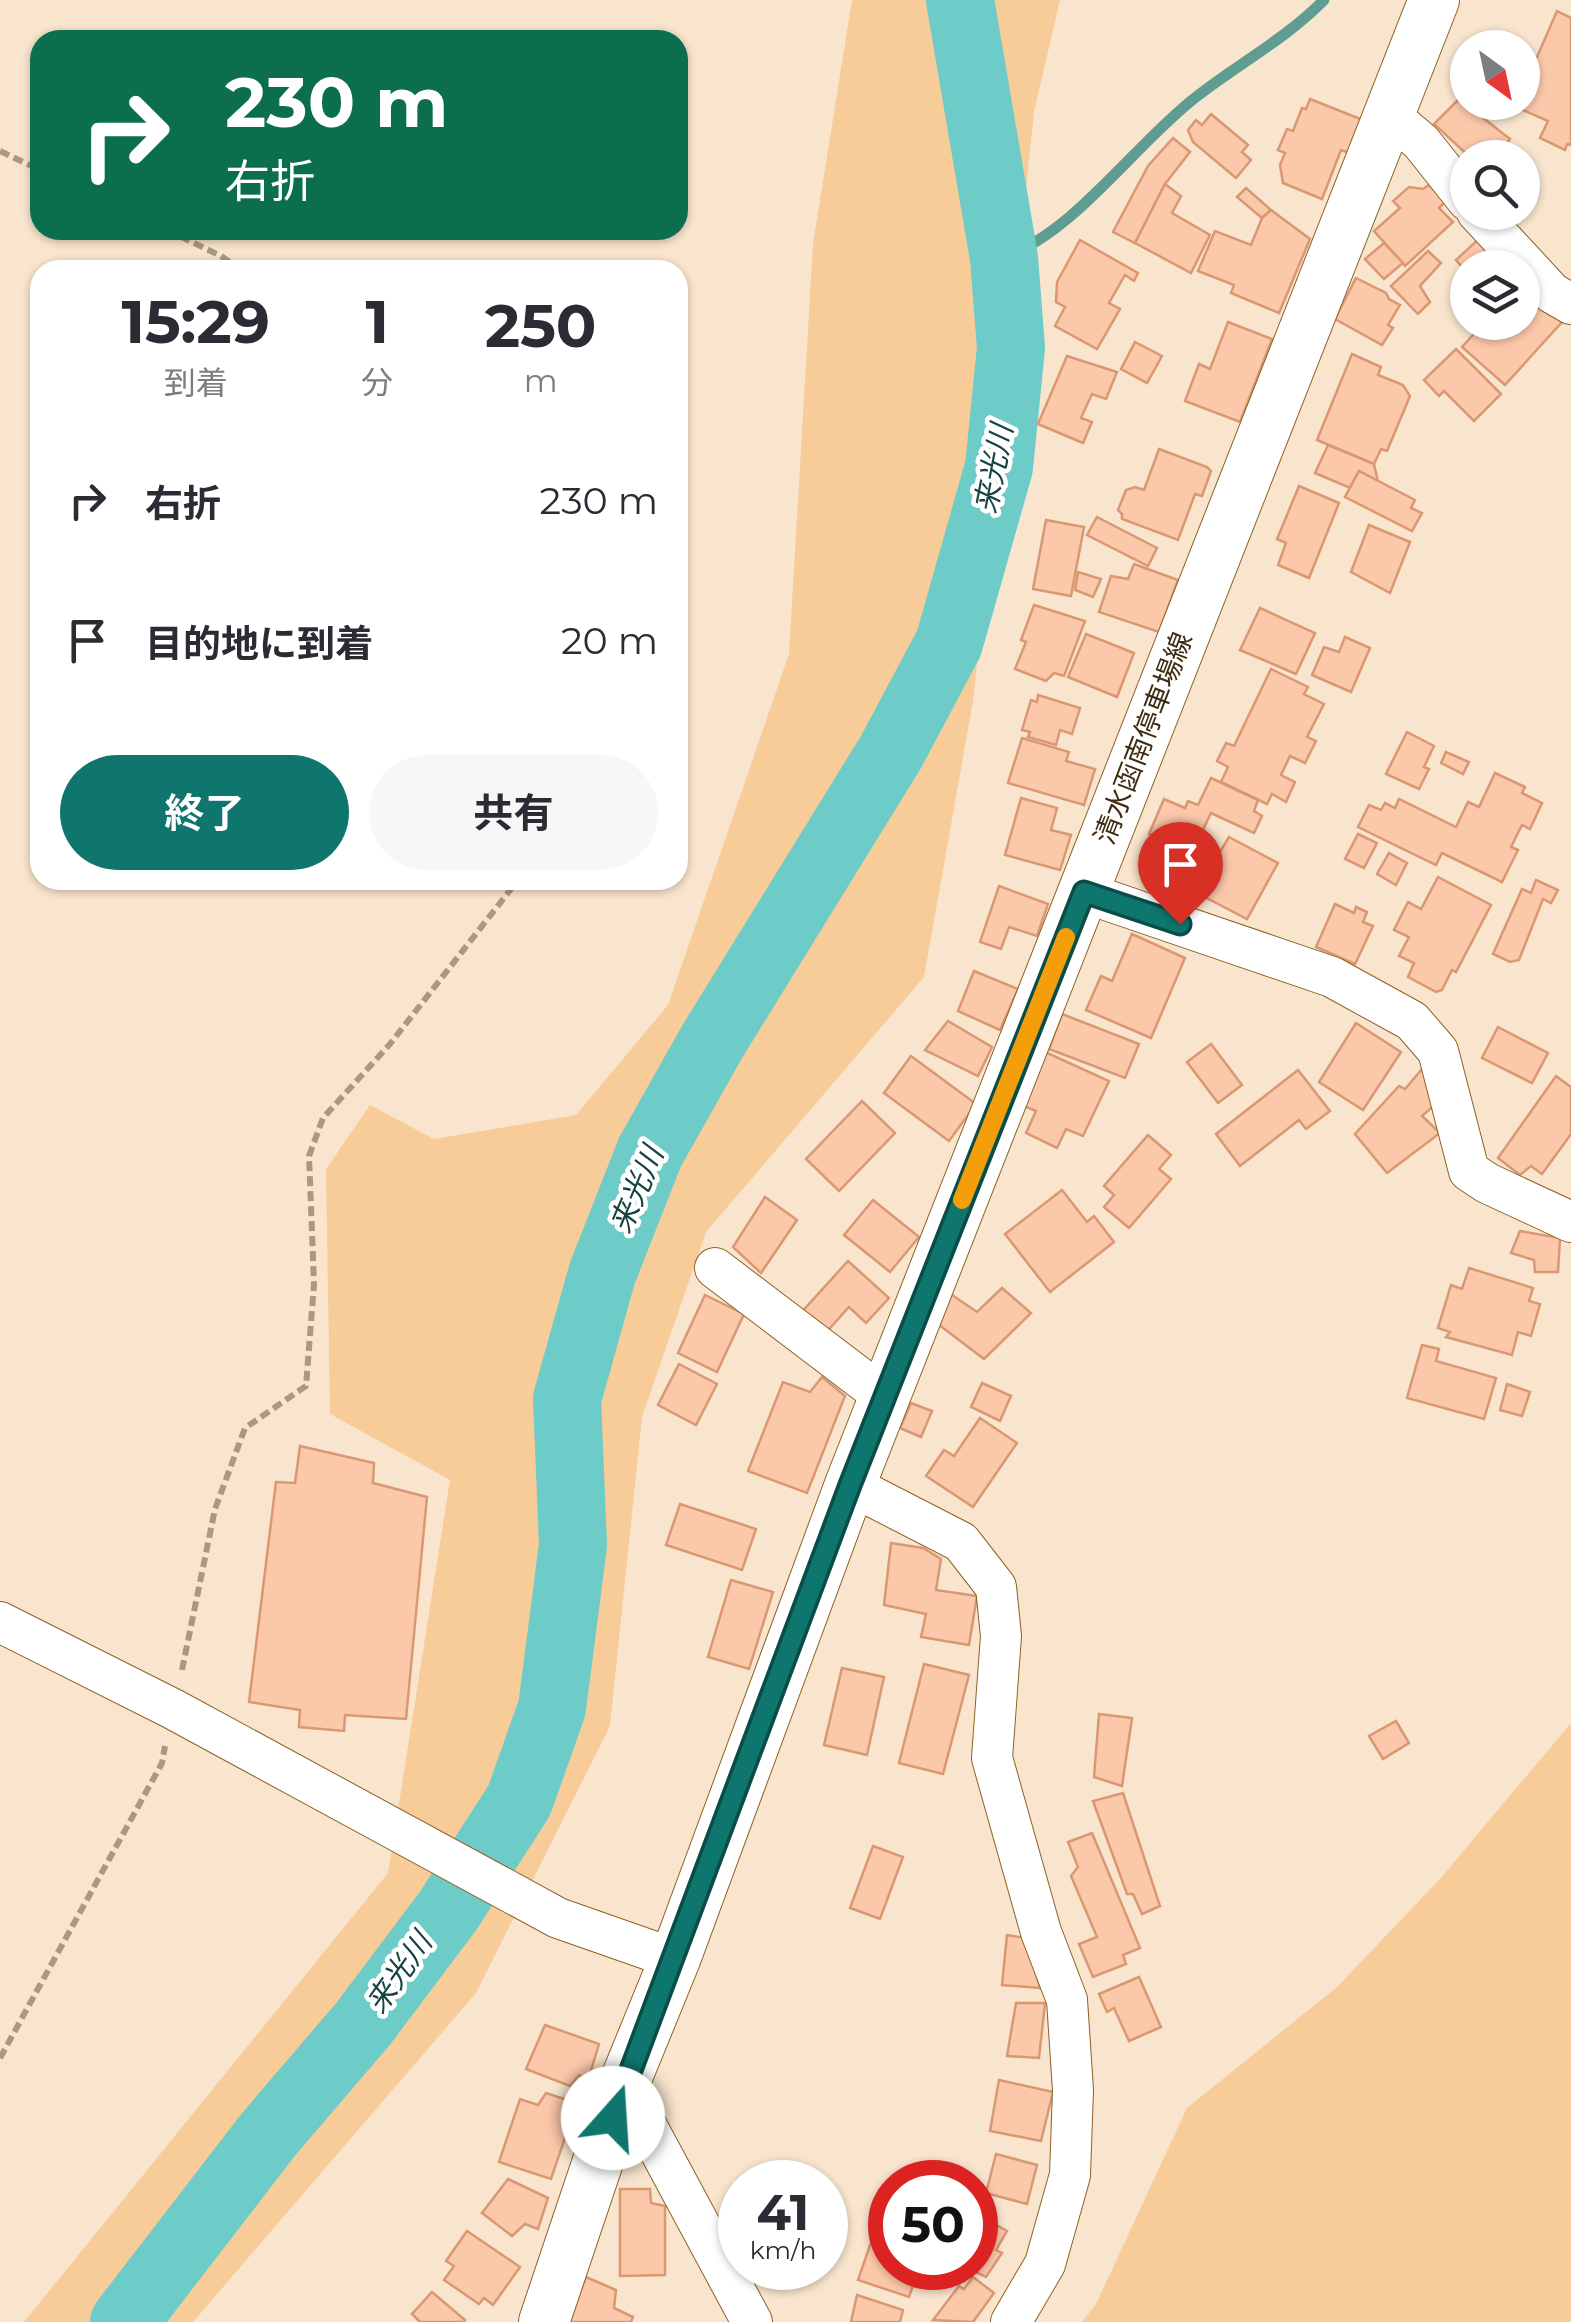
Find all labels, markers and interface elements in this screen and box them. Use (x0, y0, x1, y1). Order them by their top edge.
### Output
north arrow (1450, 30, 1540, 120)
map controls (1450, 30, 1540, 340)
text: 230 m (225, 59, 449, 145)
icon: right (60, 70, 190, 200)
button: search (1450, 140, 1540, 230)
text: 右折 (225, 153, 315, 208)
button: layers (1450, 250, 1540, 340)
text: 15:29 (121, 285, 270, 358)
text: 1 (366, 285, 389, 358)
text: 250 (485, 289, 597, 362)
text: m (524, 361, 558, 400)
text: 到着 (164, 363, 228, 402)
text: 分 (361, 363, 393, 402)
water label: 来光川 (967, 418, 1021, 517)
icon: right (60, 473, 115, 528)
text: 230 m (540, 477, 658, 524)
text: 右折 (145, 480, 221, 527)
icon: arrive (60, 613, 115, 668)
text: 20 m (561, 617, 658, 664)
text: 目的地に到着 (145, 620, 373, 667)
street label: 清水函南停車場線 (1087, 627, 1199, 849)
button: 終了 (60, 755, 349, 870)
button: 共有 (369, 755, 658, 870)
pin (1138, 822, 1223, 925)
icon: arrive (1153, 837, 1208, 892)
water label: 来光川 (602, 1138, 672, 1238)
water label: 来光川 (358, 1923, 441, 2020)
position arrow (561, 2066, 665, 2170)
speed limit sign: 50 (868, 2160, 998, 2290)
text: 41 (757, 2182, 809, 2243)
text: km/h (750, 2235, 816, 2265)

